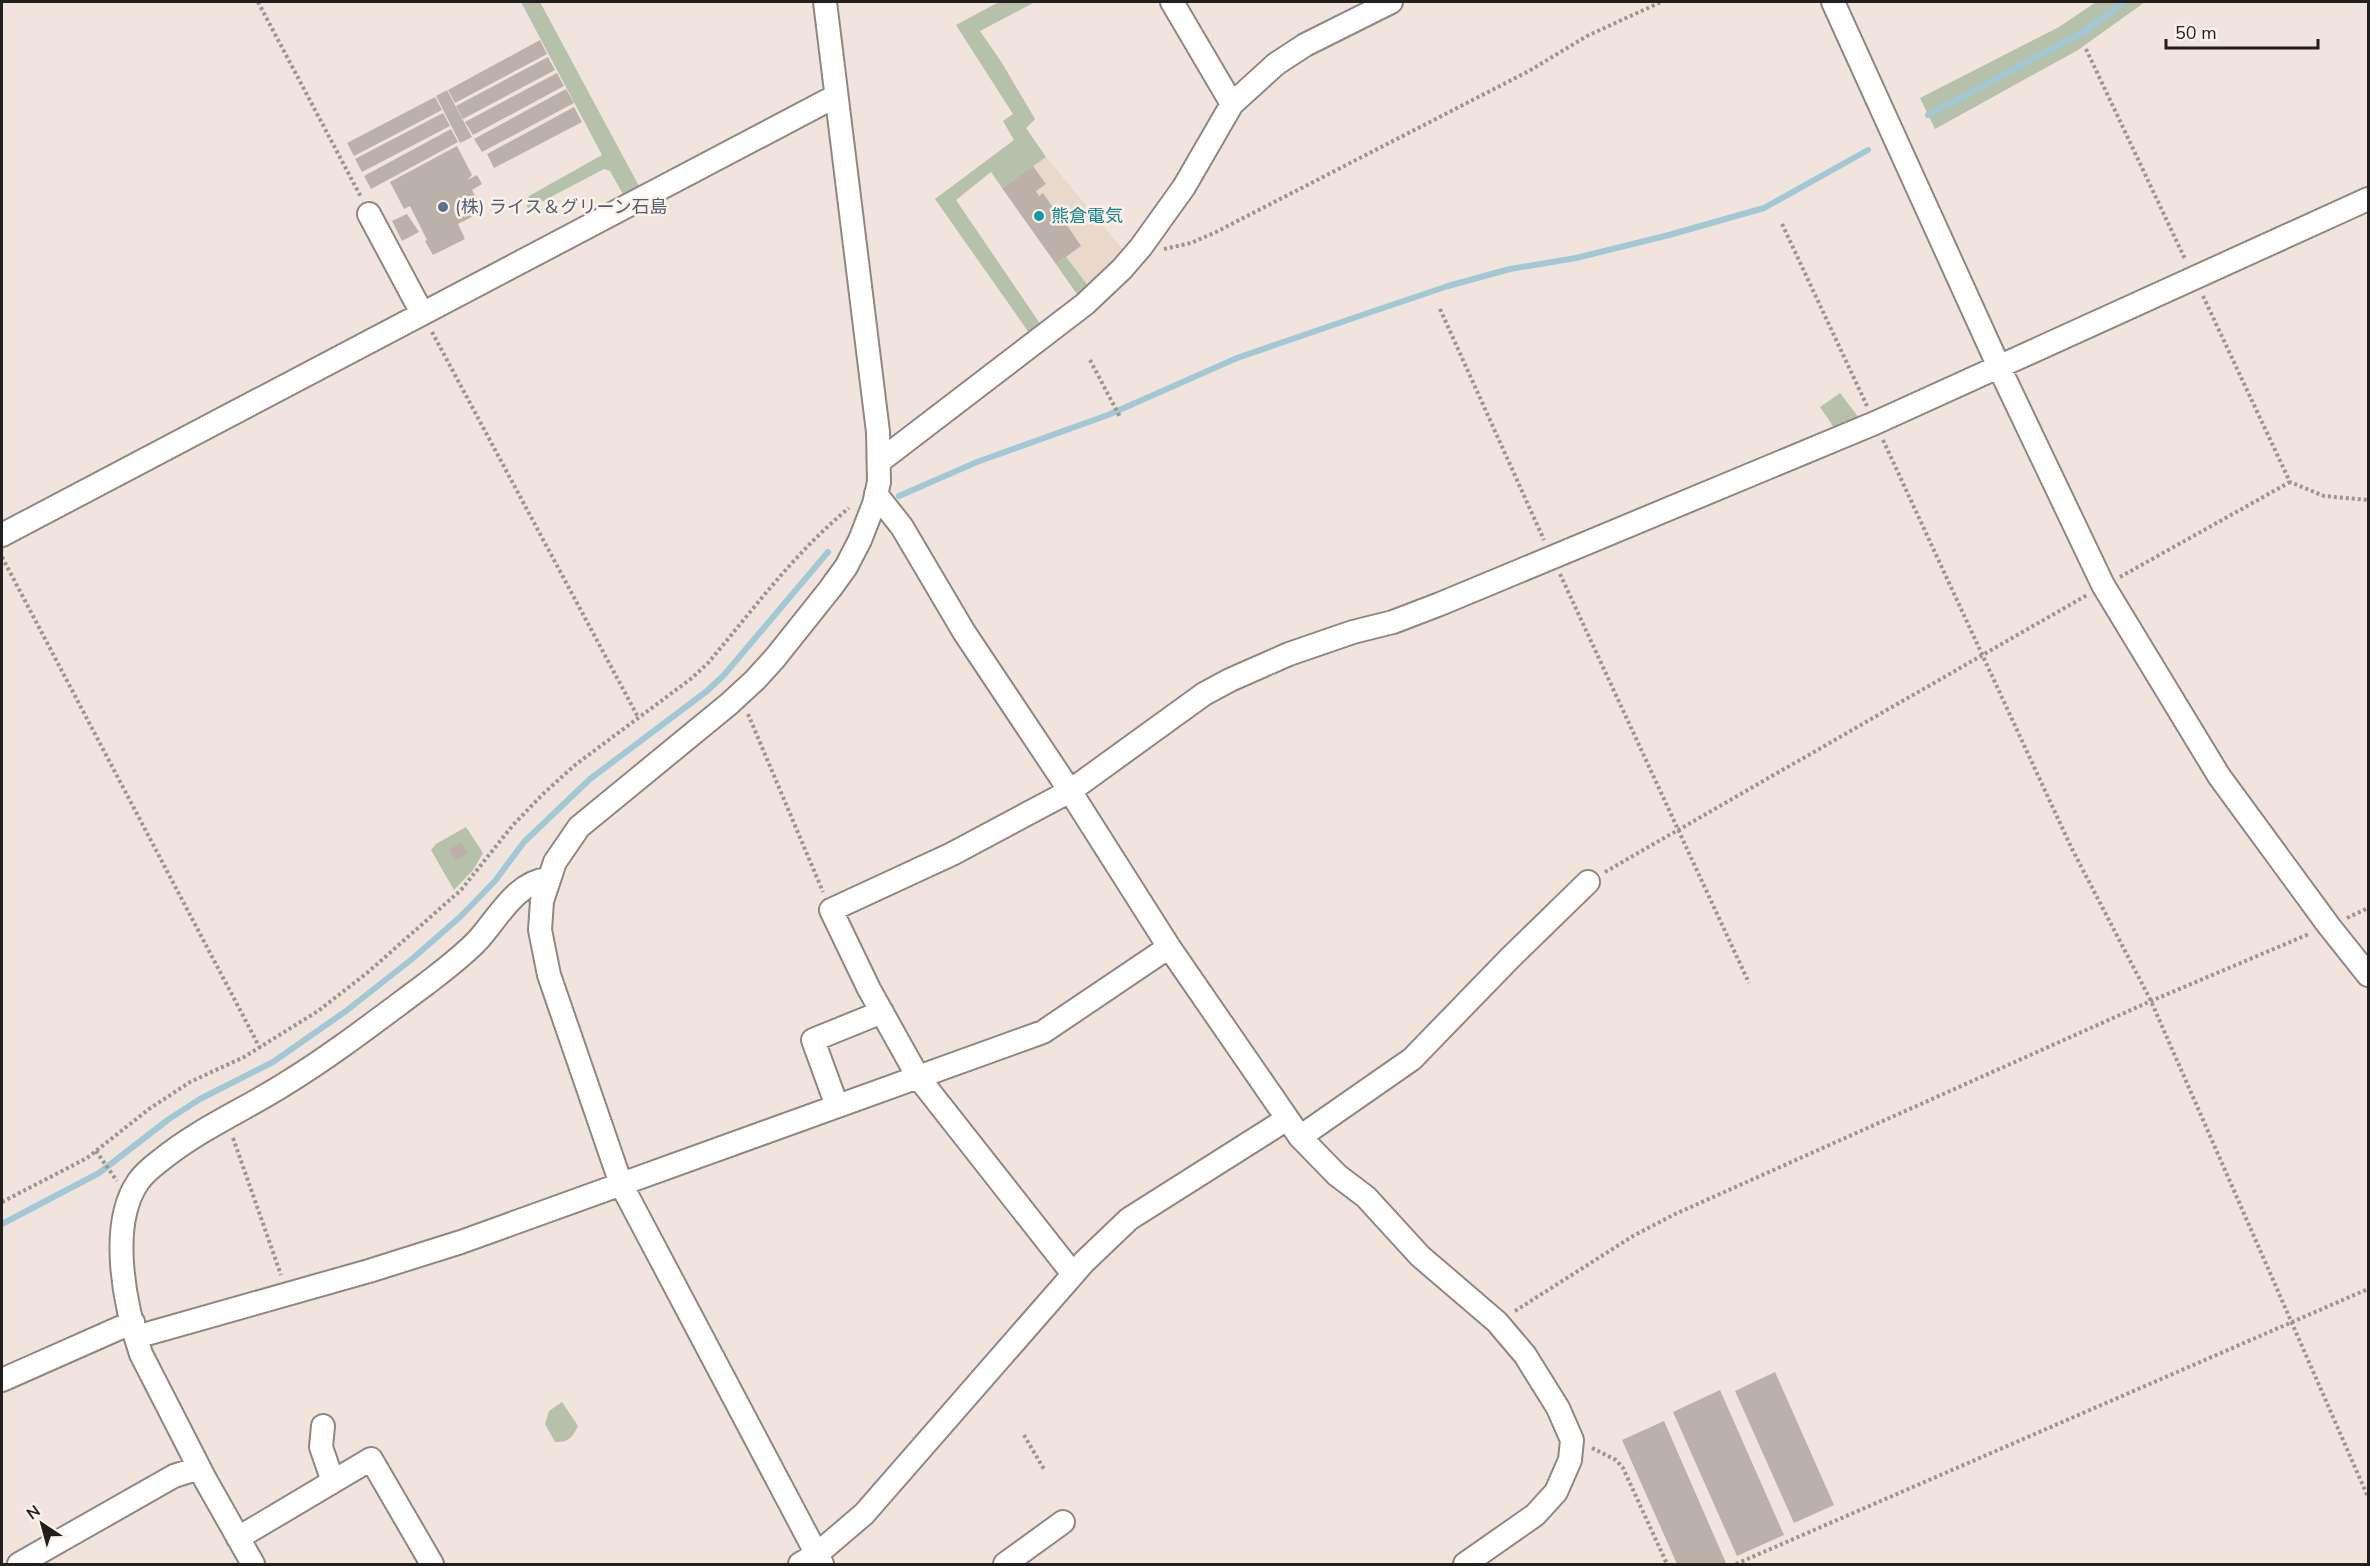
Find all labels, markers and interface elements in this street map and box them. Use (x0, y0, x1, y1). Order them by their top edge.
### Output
scale bar (2166, 12, 2318, 50)
text: 50 m (2175, 21, 2217, 45)
place label: (株) ライス＆グリーン石島 (455, 195, 668, 219)
marker: (株) ライス＆グリーン石島 (436, 200, 450, 214)
place label: 熊倉電気 (1051, 204, 1123, 228)
marker: 熊倉電気 (1032, 209, 1046, 223)
north arrow (12, 1494, 72, 1554)
text: N (22, 1500, 45, 1525)

